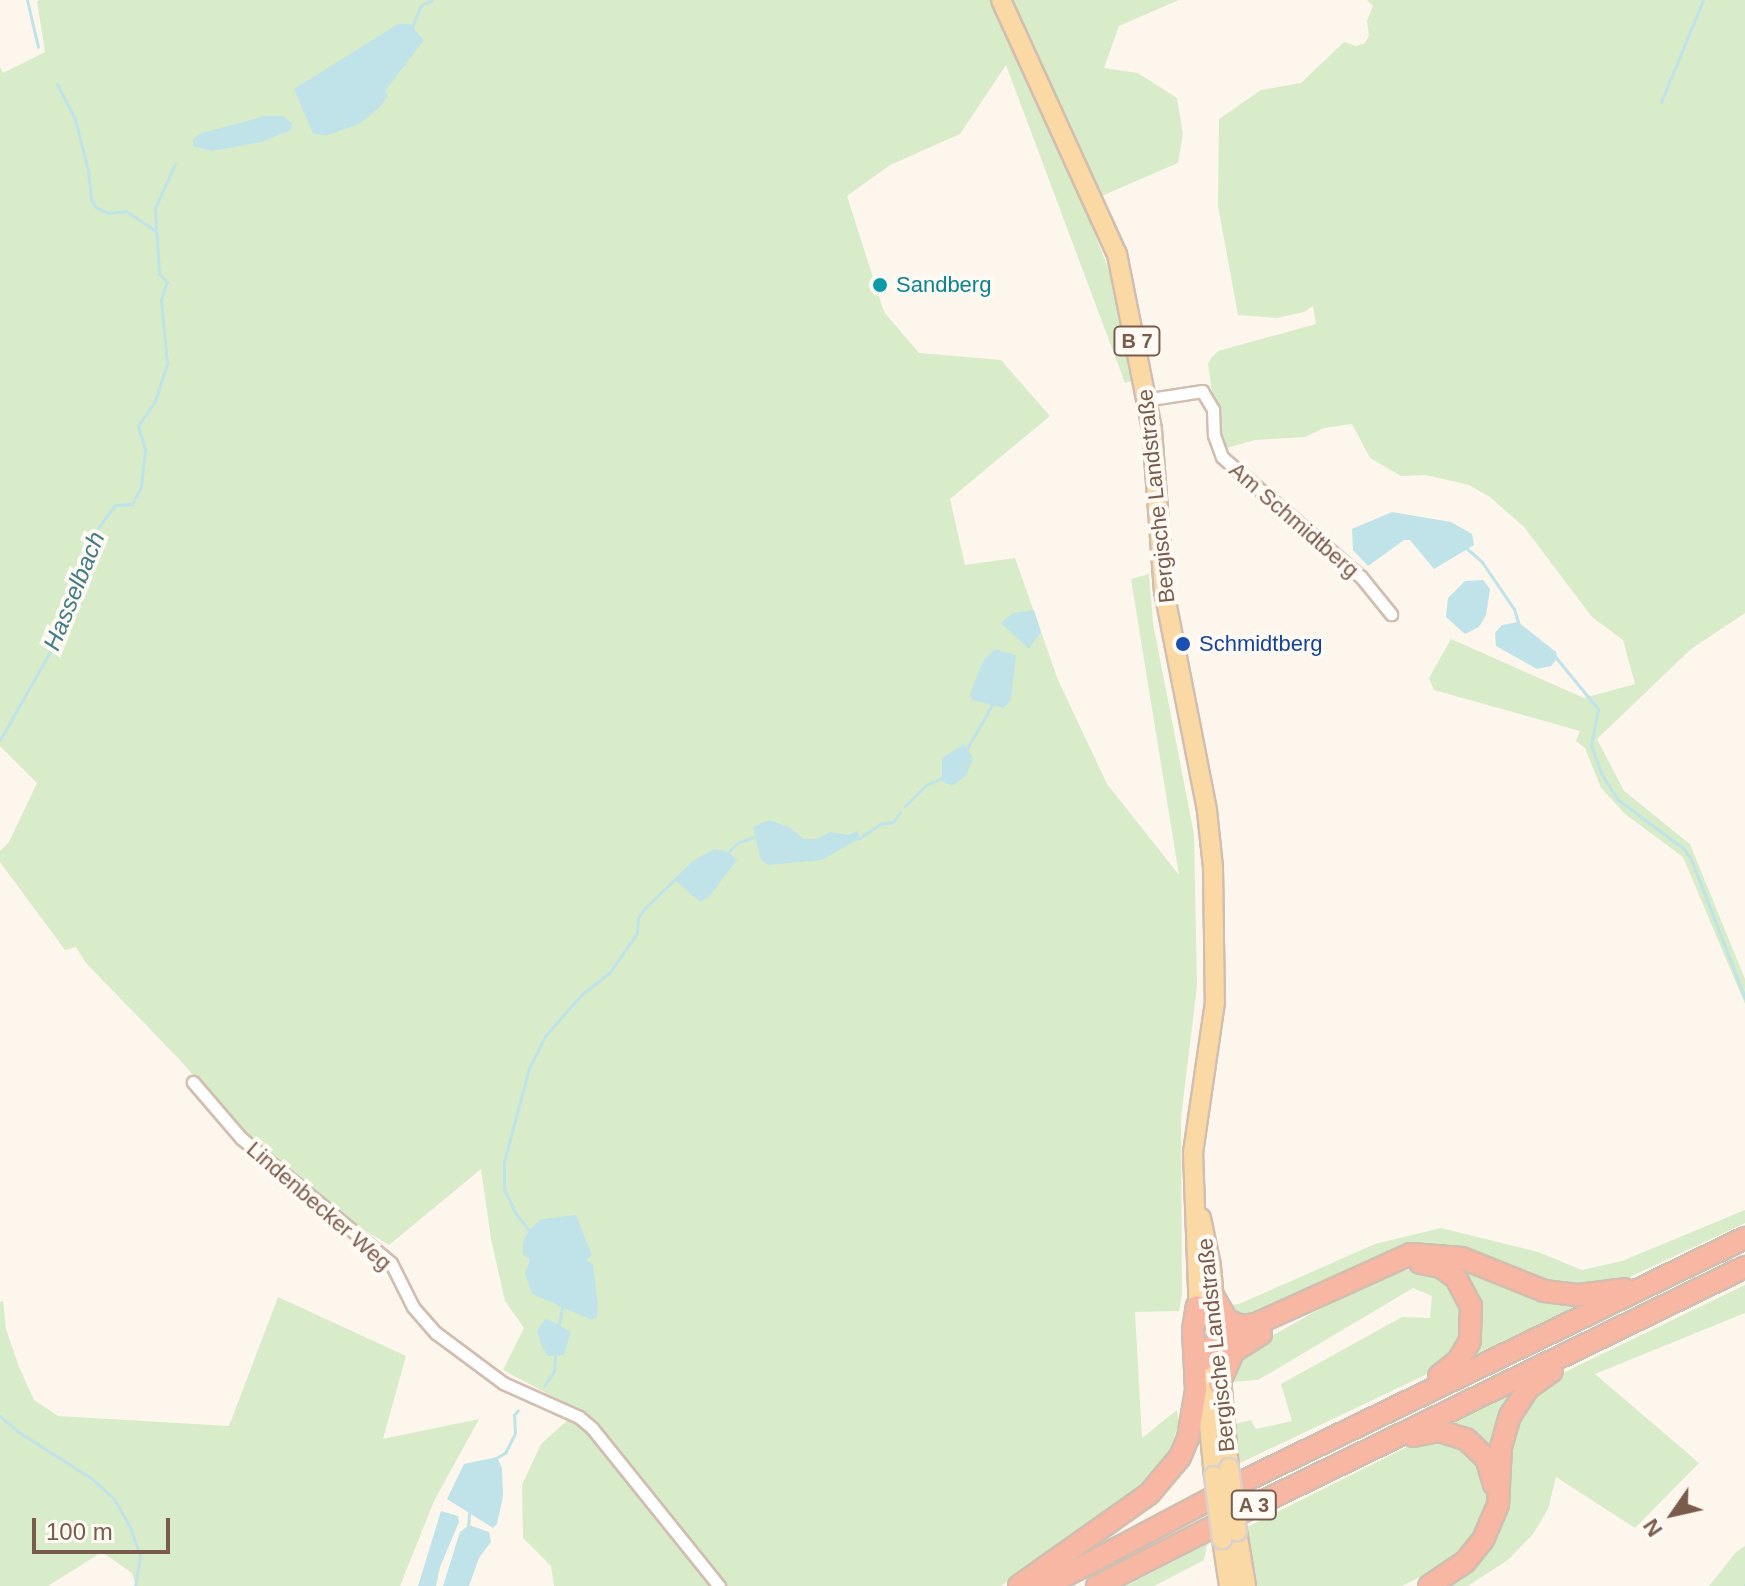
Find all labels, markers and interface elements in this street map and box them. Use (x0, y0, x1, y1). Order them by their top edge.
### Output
place label: Sandberg (896, 272, 991, 298)
marker: Sandberg (871, 276, 889, 294)
road number: B 7 (1113, 325, 1161, 357)
street label: Bergische Landstraße (1132, 388, 1180, 604)
street label: Am Schmidtberg (1224, 457, 1364, 583)
water label: Hasselbach (37, 527, 111, 655)
place label: Schmidtberg (1199, 631, 1323, 657)
marker: Schmidtberg (1174, 635, 1192, 653)
street label: Lindenbecker Weg (241, 1136, 397, 1276)
street label: Bergische Landstraße (1192, 1237, 1240, 1453)
north arrow (1633, 1474, 1713, 1554)
road number: A 3 (1230, 1489, 1278, 1521)
scale bar (36, 1502, 174, 1552)
text: N (1638, 1514, 1667, 1541)
text: 100 m (46, 1518, 113, 1545)

